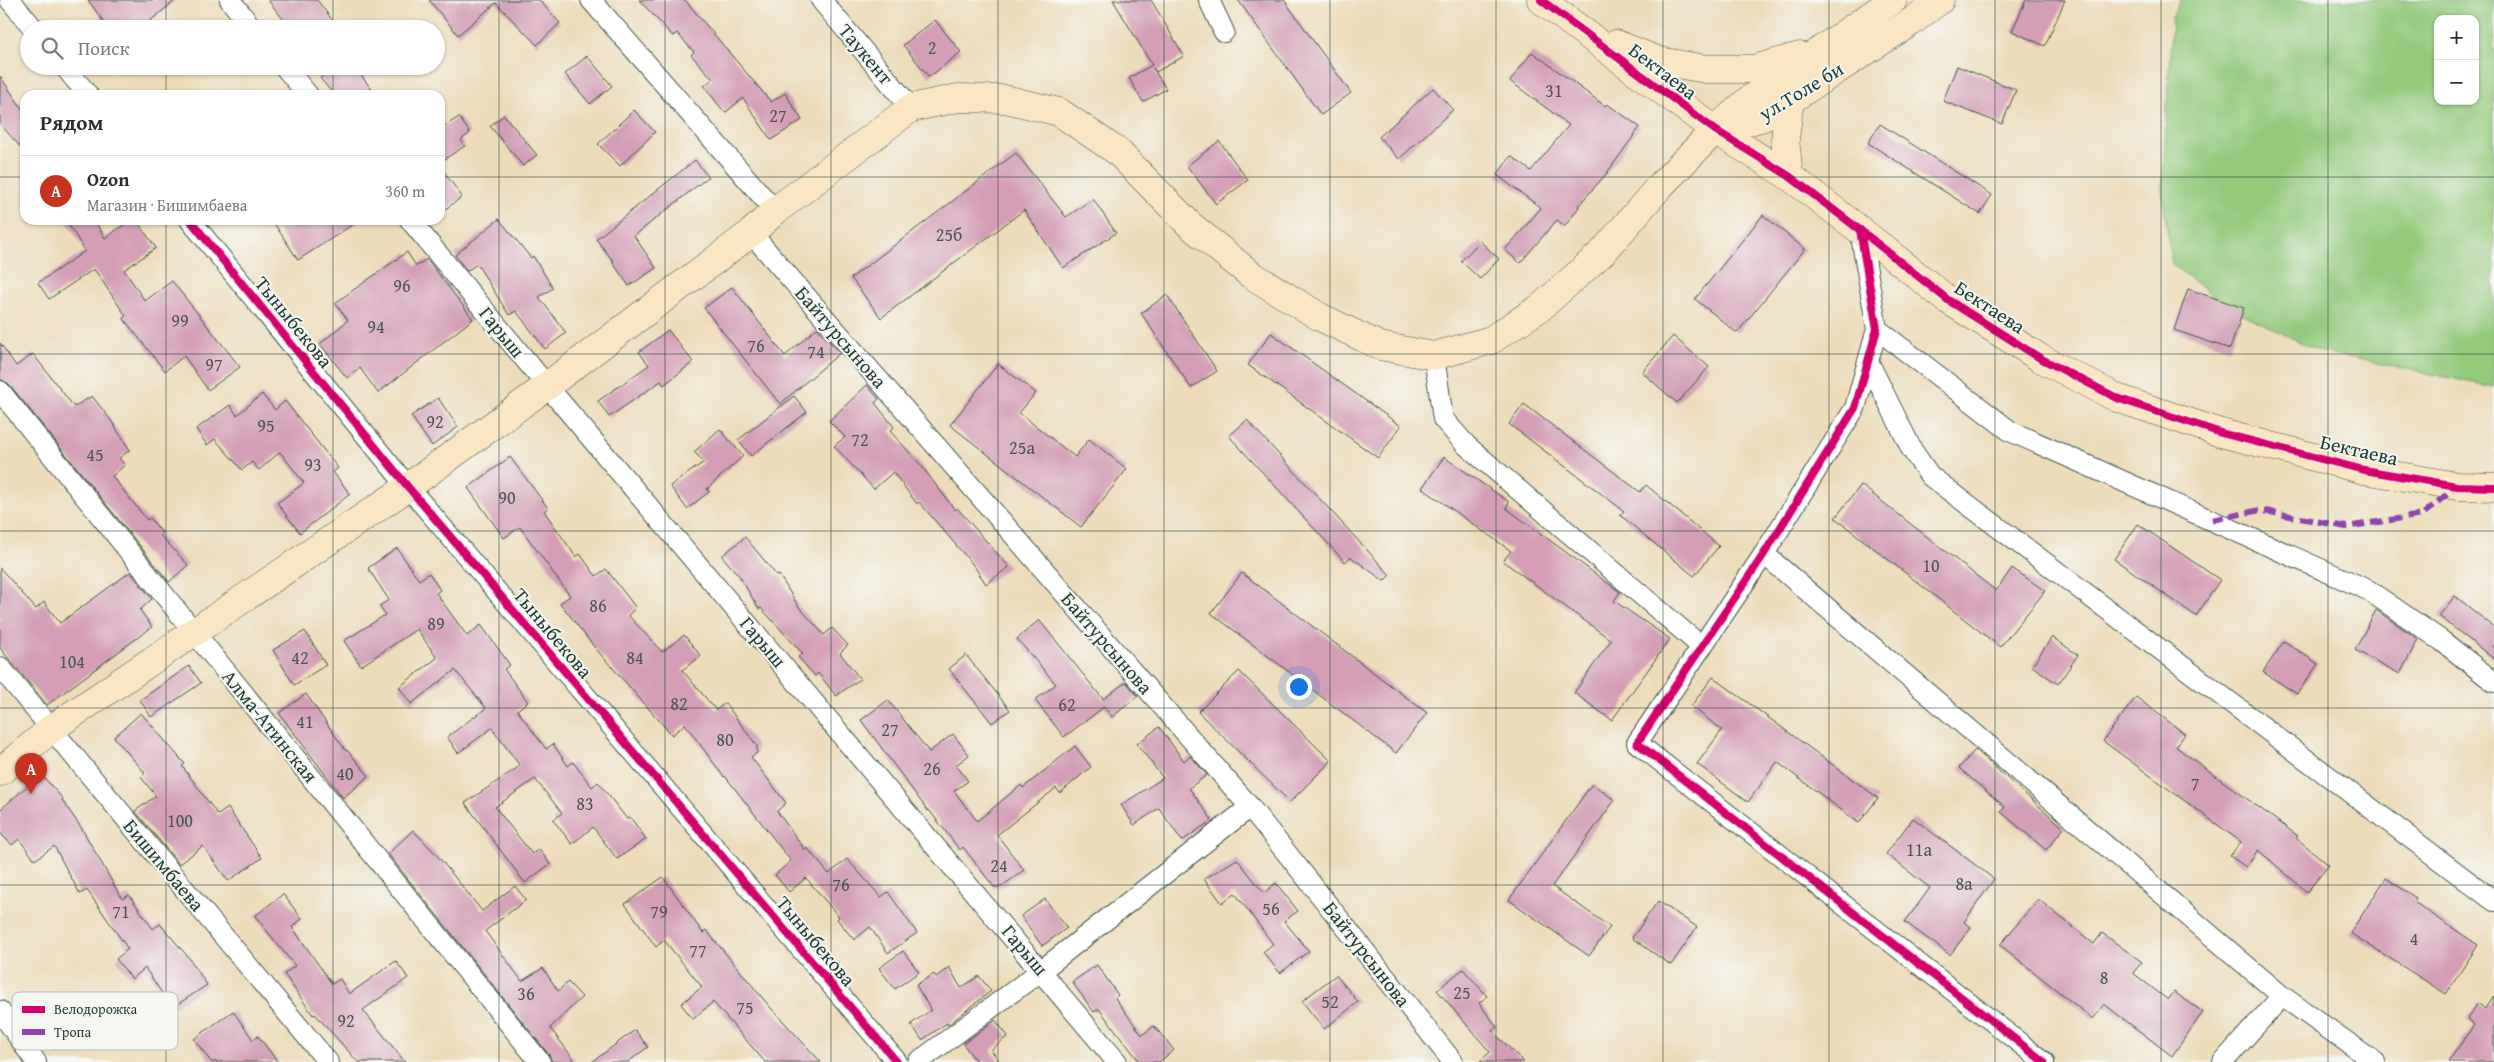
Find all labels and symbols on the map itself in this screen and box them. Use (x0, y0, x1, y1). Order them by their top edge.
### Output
street label: Таукент (832, 17, 901, 91)
house number: 2 (928, 34, 936, 61)
street label: Бектаева (1623, 35, 1704, 106)
street label: ул.Толе би (1752, 54, 1849, 128)
house number: 31 (1545, 77, 1563, 104)
house number: 27 (769, 102, 787, 129)
house number: 25б (936, 221, 962, 248)
street label: Тыныбекова (248, 270, 341, 374)
house number: 96 (393, 272, 411, 299)
street label: Бектаева (1949, 273, 2032, 341)
street label: Байтурсынова (789, 279, 894, 395)
street label: Гарыш (473, 300, 532, 364)
house number: 99 (171, 307, 189, 334)
house number: 94 (367, 313, 385, 340)
house number: 76 (747, 332, 765, 359)
house number: 74 (807, 338, 825, 365)
house number: 97 (205, 351, 223, 378)
house number: 92 (426, 408, 444, 435)
house number: 95 (257, 412, 275, 439)
house number: 72 (851, 426, 869, 453)
street label: Бектаева (2317, 426, 2401, 473)
house number: 25а (1009, 434, 1035, 461)
house number: 45 (86, 441, 104, 468)
house number: 93 (304, 451, 322, 478)
house number: 90 (498, 484, 516, 511)
house number: 10 (1922, 552, 1940, 579)
street label: Тыныбекова (507, 581, 600, 685)
street label: Байтурсынова (1055, 585, 1160, 701)
house number: 86 (589, 592, 607, 619)
house number: 89 (427, 610, 445, 637)
street label: Гарыш (733, 610, 794, 674)
house number: 42 (291, 644, 309, 671)
house number: 84 (626, 644, 644, 671)
house number: 104 (59, 648, 85, 675)
street label: Алма-Атинская (216, 663, 325, 788)
your location (1286, 674, 1312, 700)
house number: 82 (670, 690, 688, 717)
house number: 62 (1058, 691, 1076, 718)
house number: 41 (296, 708, 314, 735)
house number: 27 (881, 716, 899, 743)
house number: 80 (716, 726, 734, 753)
pin: A (15, 753, 47, 794)
house number: 26 (923, 755, 941, 782)
house number: 40 (336, 760, 354, 787)
house number: 7 (2191, 770, 2199, 797)
house number: 83 (576, 790, 594, 817)
house number: 100 (167, 807, 193, 834)
street label: Бишимбаева (117, 812, 212, 918)
house number: 11а (1906, 836, 1932, 863)
house number: 24 (990, 852, 1008, 879)
house number: 8а (1955, 870, 1973, 897)
house number: 76 (832, 871, 850, 898)
street label: Тыныбекова (770, 889, 863, 993)
house number: 56 (1262, 895, 1280, 922)
street label: Байтурсынова (1317, 895, 1418, 1013)
house number: 71 (112, 898, 130, 925)
house number: 79 (650, 898, 668, 925)
street label: Гарыш (995, 918, 1056, 982)
house number: 4 (2410, 925, 2418, 952)
house number: 77 (689, 937, 707, 964)
house number: 8 (2100, 964, 2108, 991)
house number: 25 (1453, 979, 1471, 1006)
house number: 36 (517, 980, 535, 1007)
house number: 52 (1321, 988, 1339, 1015)
legend (12, 992, 178, 1050)
house number: 75 (736, 994, 754, 1021)
text: Велодорожка (54, 999, 137, 1019)
house number: 92 (337, 1007, 355, 1034)
text: Тропа (54, 1022, 91, 1042)

